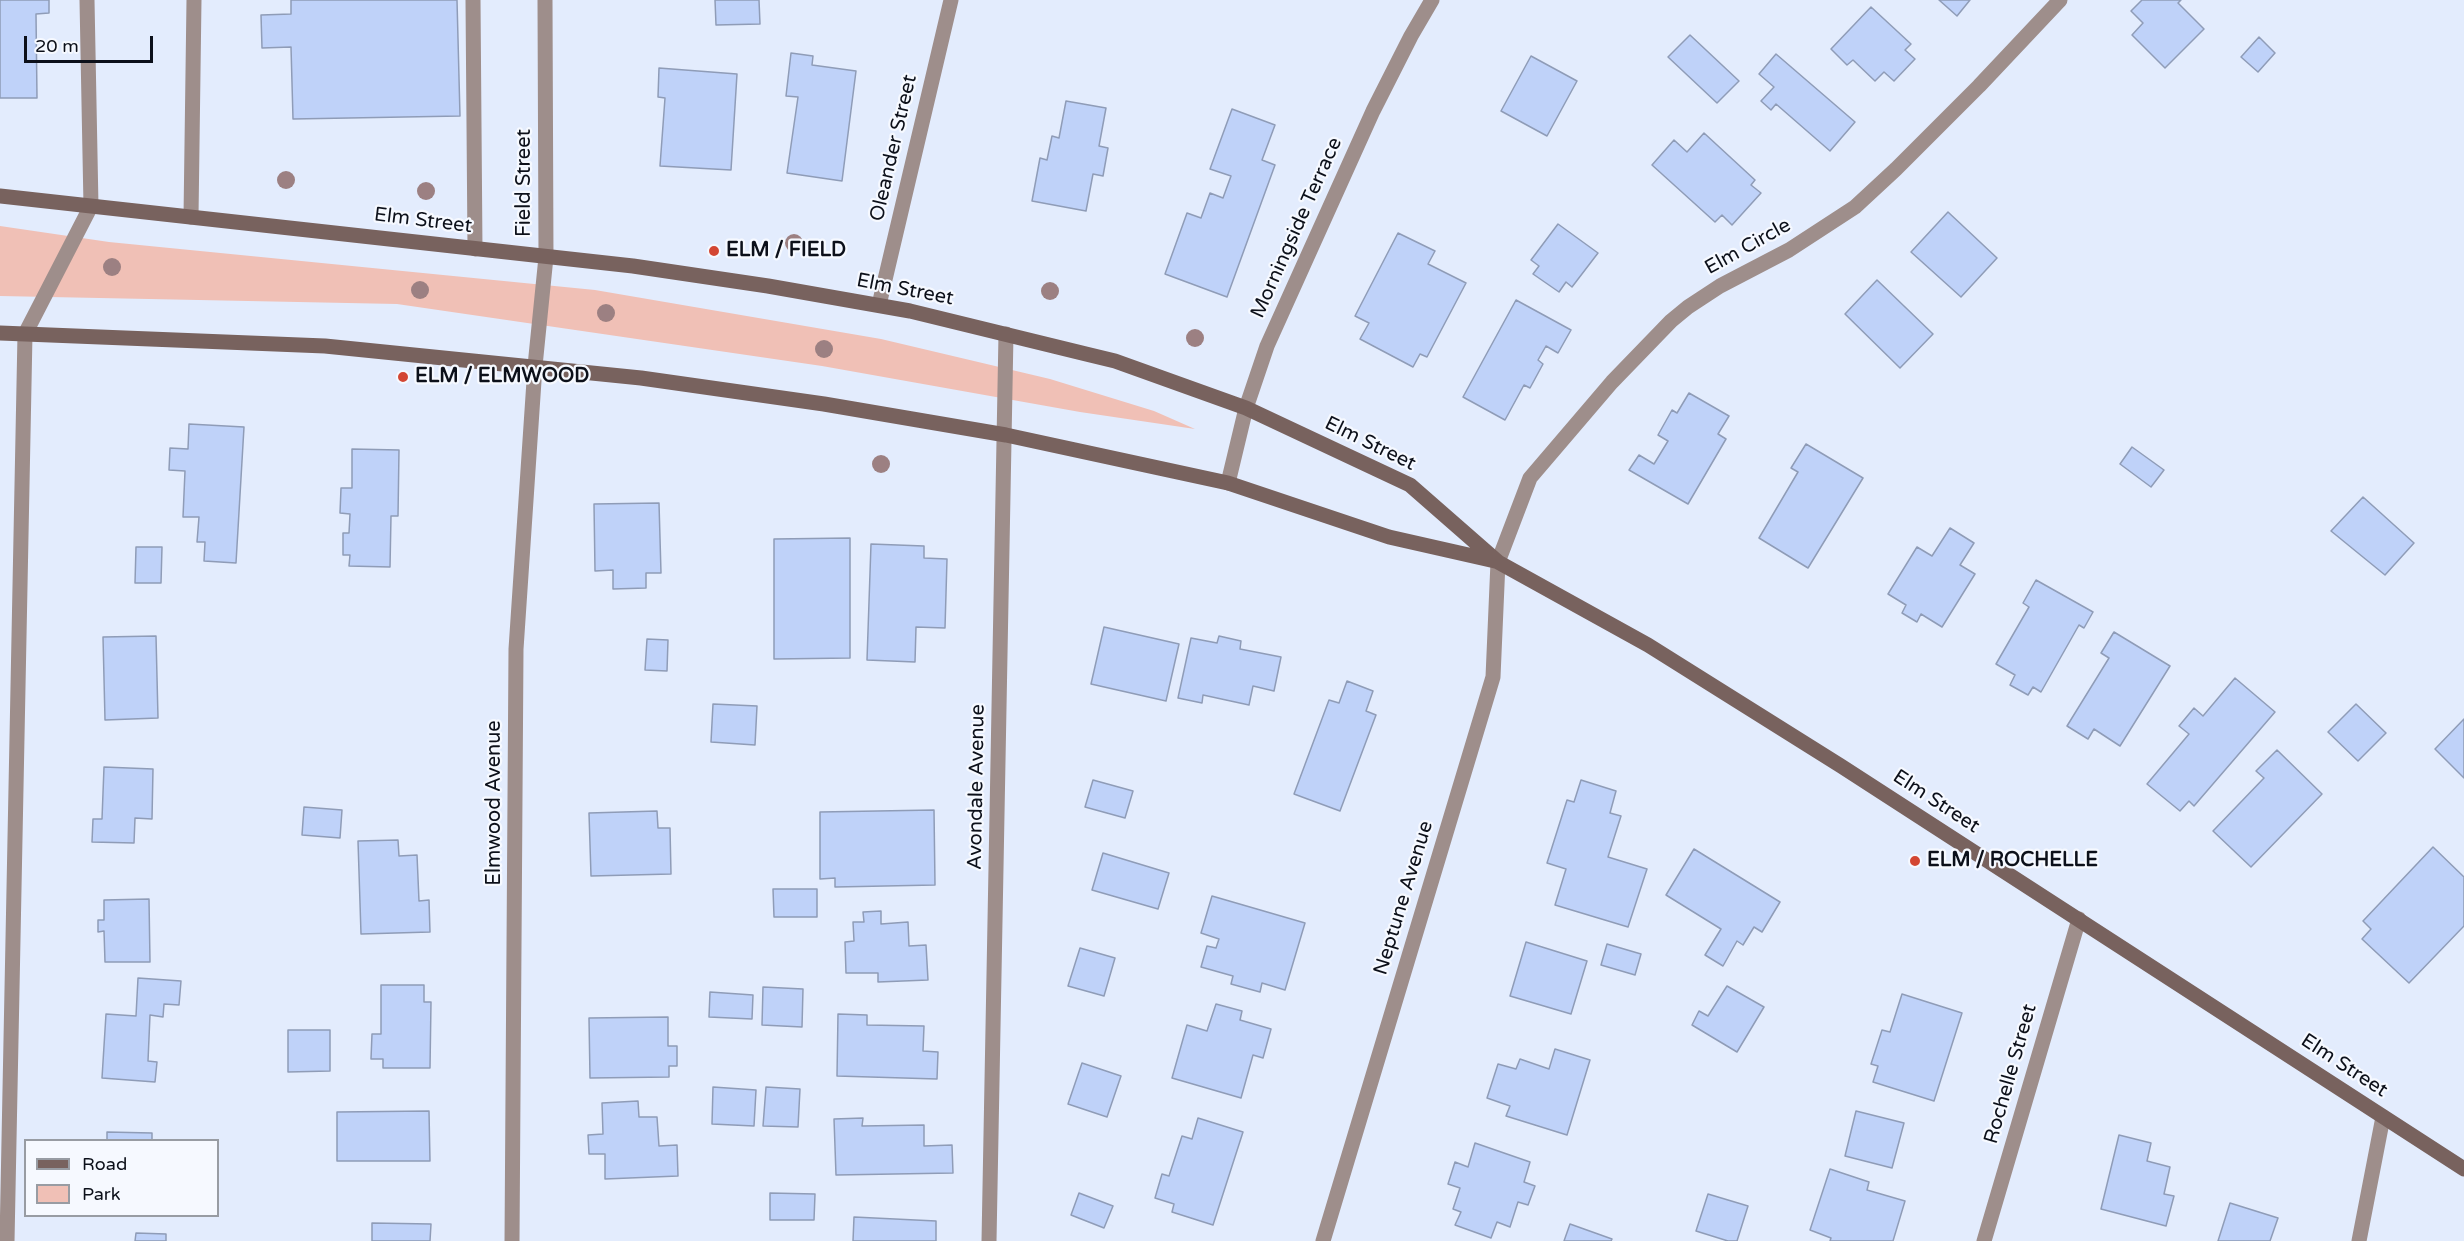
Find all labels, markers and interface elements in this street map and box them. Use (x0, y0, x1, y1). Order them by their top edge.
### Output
scale bar (27, 24, 156, 62)
text: 20 m (35, 35, 79, 57)
street label: Oleander Street (865, 72, 923, 224)
street label: Field Street (513, 129, 537, 237)
street label: Morningside Terrace (1246, 134, 1348, 322)
street label: Elm Street (373, 203, 473, 239)
street label: Elm Circle (1701, 214, 1795, 280)
place label: ELM / FIELD (726, 239, 846, 263)
marker: ELM / FIELD (707, 244, 721, 258)
street label: Elm Street (854, 269, 956, 311)
place label: ELM / ELMWOOD (415, 365, 589, 389)
marker: ELM / ELMWOOD (396, 370, 410, 384)
street label: Elm Street (1320, 412, 1420, 476)
street label: Avondale Avenue (964, 704, 990, 870)
street label: Elmwood Avenue (483, 720, 507, 886)
street label: Elm Street (1888, 765, 1984, 839)
street label: Neptune Avenue (1369, 818, 1439, 978)
place label: ELM / ROCHELLE (1927, 849, 2098, 873)
marker: ELM / ROCHELLE (1908, 854, 1922, 868)
street label: Rochelle Street (1980, 1001, 2042, 1147)
street label: Elm Street (2296, 1029, 2392, 1103)
legend (24, 1139, 219, 1217)
text: Road (82, 1153, 127, 1175)
text: Park (82, 1183, 120, 1205)

